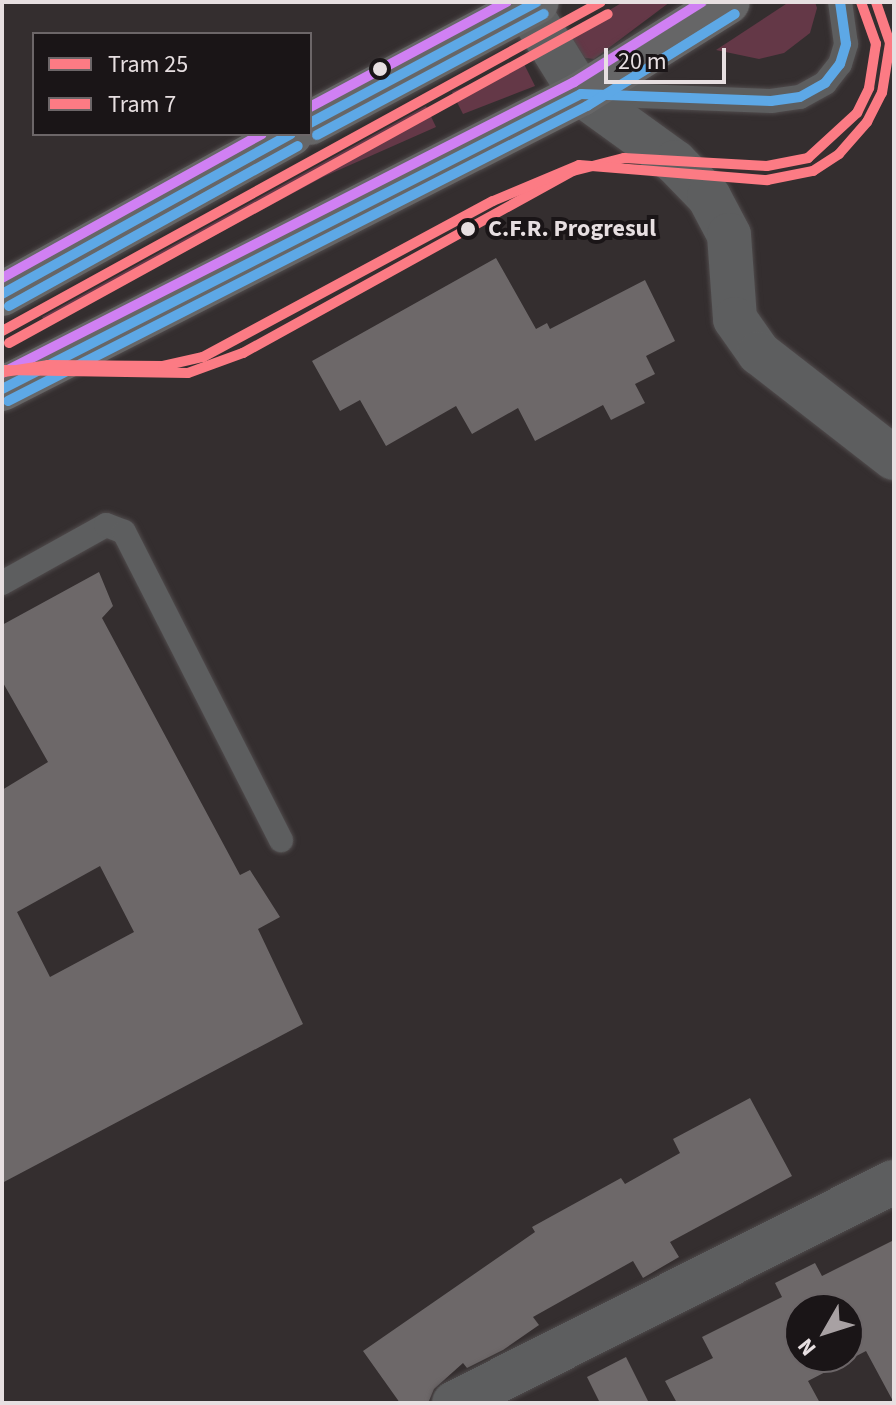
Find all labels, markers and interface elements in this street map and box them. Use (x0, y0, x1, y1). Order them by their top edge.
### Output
legend (32, 32, 312, 136)
scale bar (608, 32, 730, 82)
text: 20 m (618, 44, 667, 79)
text: Tram 25 (108, 47, 188, 82)
unlabelled marker (372, 61, 388, 77)
text: Tram 7 (108, 87, 176, 122)
place label: C.F.R. Progresul (488, 215, 656, 243)
marker: C.F.R. Progresul (455, 216, 481, 242)
north arrow (784, 1293, 864, 1373)
text: N (790, 1331, 824, 1363)

